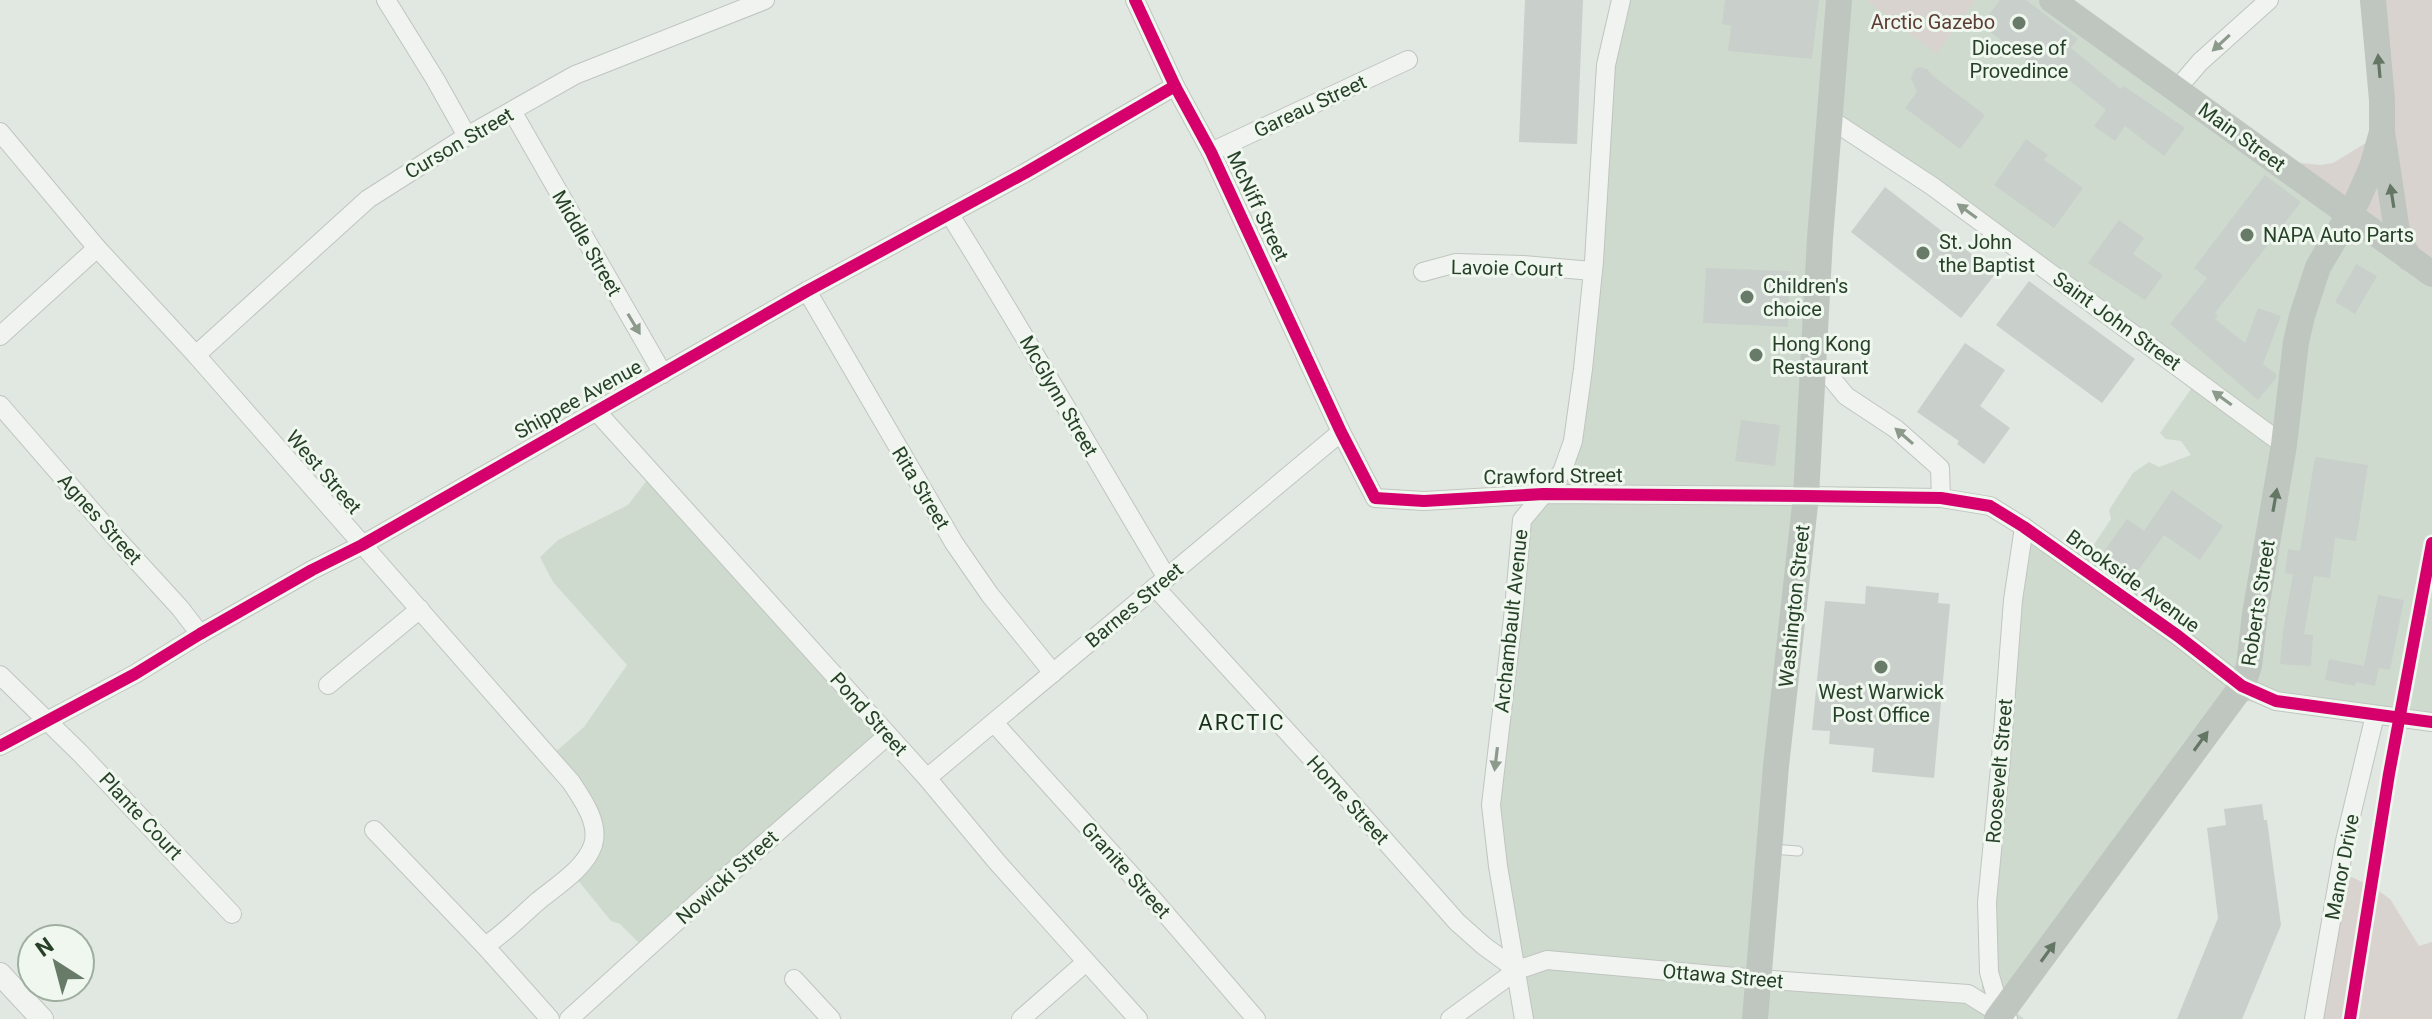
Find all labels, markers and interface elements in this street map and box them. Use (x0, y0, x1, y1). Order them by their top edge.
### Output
park label: Arctic Gazebo (1871, 10, 1995, 34)
marker: Diocese of Provedince (2010, 14, 2028, 32)
one-way arrow (2211, 33, 2230, 51)
place label: Diocese of Provedince (1970, 36, 2068, 83)
one-way arrow (2372, 53, 2385, 78)
street label: Gareau Street (1250, 69, 1370, 143)
street label: Main Street (2194, 97, 2290, 177)
street label: Curson Street (400, 102, 518, 184)
street label: McNiff Street (1222, 147, 1294, 265)
one-way arrow (2385, 184, 2398, 209)
street label: Middle Street (547, 186, 627, 300)
one-way arrow (1956, 203, 1978, 219)
place label: NAPA Auto Parts (2263, 223, 2414, 247)
marker: NAPA Auto Parts (2238, 226, 2256, 244)
place label: St. John the Baptist (1939, 230, 2035, 277)
marker: St. John the Baptist (1914, 244, 1932, 262)
street label: Lavoie Court (1451, 255, 1563, 281)
street label: Saint John Street (2048, 267, 2186, 375)
place label: Children's choice (1763, 274, 1848, 321)
marker: Children's choice (1738, 288, 1756, 306)
one-way arrow (627, 313, 641, 335)
street label: McGlynn Street (1015, 331, 1103, 461)
place label: Hong Kong Restaurant (1772, 332, 1871, 379)
marker: Hong Kong Restaurant (1747, 346, 1765, 364)
street label: Shippee Avenue (510, 354, 646, 444)
one-way arrow (2211, 390, 2233, 406)
street label: West Street (281, 425, 367, 519)
one-way arrow (1894, 428, 1914, 445)
street label: Rita Street (887, 442, 955, 534)
street label: Crawford Street (1483, 463, 1623, 489)
street label: Agnes Street (53, 469, 147, 569)
one-way arrow (2269, 487, 2281, 512)
street label: Washington Street (1774, 524, 1814, 688)
street label: Brookside Avenue (2061, 524, 2205, 638)
street label: Archambault Avenue (1489, 528, 1533, 714)
street label: Roberts Street (2236, 538, 2280, 668)
street label: Barnes Street (1080, 557, 1188, 653)
marker: West Warwick Post Office (1872, 658, 1890, 676)
street label: Pond Street (825, 667, 913, 761)
place label: West Warwick Post Office (1818, 680, 1945, 727)
street label: Roosevelt Street (1981, 698, 2017, 844)
district label: ARCTIC (1198, 710, 1286, 735)
one-way arrow (2192, 731, 2208, 752)
one-way arrow (1490, 747, 1503, 772)
street label: Home Street (1302, 751, 1394, 849)
street label: Plante Court (94, 767, 188, 865)
street label: Manor Drive (2320, 812, 2364, 922)
street label: Granite Street (1076, 817, 1176, 923)
street label: Nowicki Street (671, 825, 783, 929)
north arrow (16, 923, 96, 1003)
text: N (31, 933, 58, 962)
one-way arrow (2040, 941, 2056, 963)
street label: Ottawa Street (1662, 959, 1784, 993)

